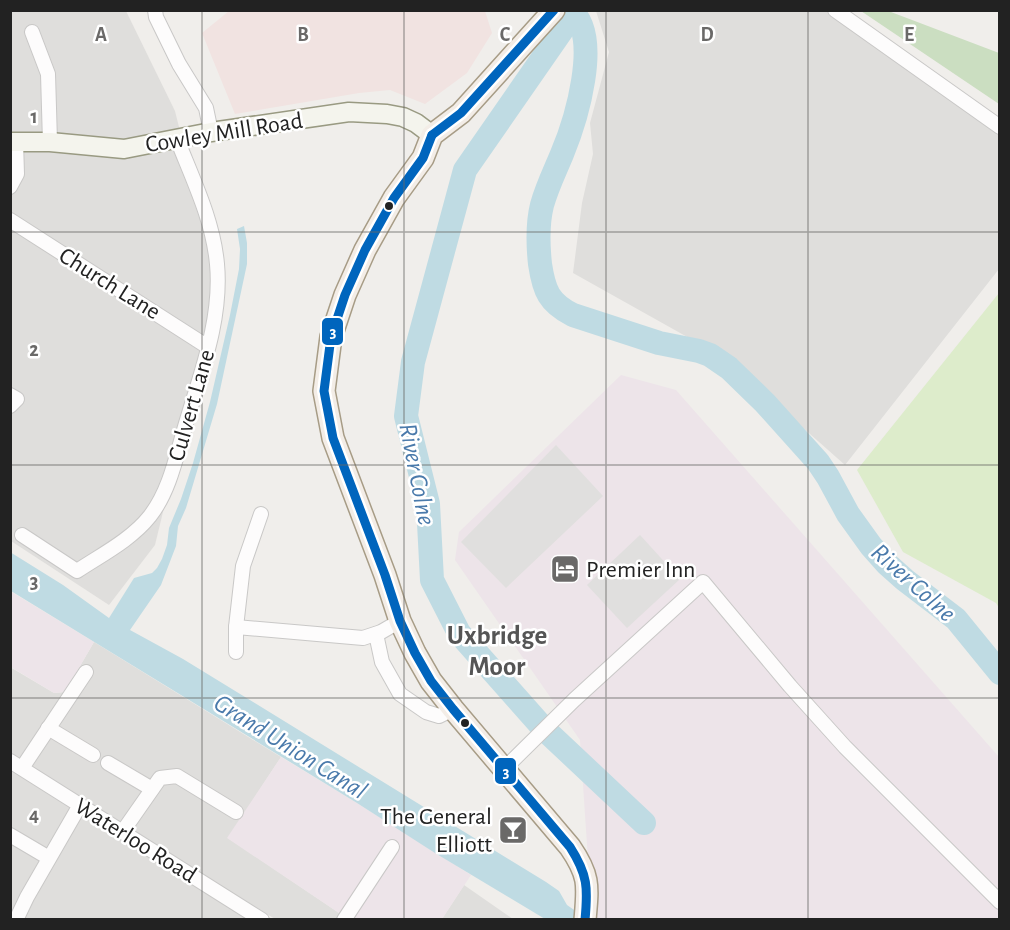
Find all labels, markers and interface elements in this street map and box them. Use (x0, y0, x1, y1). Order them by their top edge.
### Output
text: A (95, 25, 107, 45)
text: B (297, 25, 309, 45)
text: C (500, 25, 511, 45)
text: D (700, 25, 714, 45)
text: E (904, 25, 914, 45)
text: 1 (30, 107, 38, 127)
street label: Cowley Mill Road (144, 109, 305, 157)
unlabelled marker (383, 200, 395, 212)
street label: Church Lane (54, 243, 164, 324)
line badge: 3 (321, 317, 344, 346)
text: 3 (330, 324, 337, 340)
text: 2 (29, 340, 39, 360)
street label: Culvert Lane (165, 347, 219, 464)
water label: River Colne (394, 421, 440, 528)
water label: River Colne (866, 539, 961, 627)
hotel icon: Premier Inn (549, 553, 581, 585)
place label: Premier Inn (586, 558, 695, 582)
text: 3 (30, 572, 38, 592)
district label: Uxbridge Moor (447, 622, 547, 680)
water label: Grand Union Canal (209, 689, 372, 804)
unlabelled marker (459, 717, 471, 729)
line badge: 3 (494, 757, 517, 785)
text: 3 (503, 764, 510, 780)
street label: Waterloo Road (70, 794, 201, 888)
text: 4 (29, 805, 39, 825)
place label: The General Elliott (380, 805, 492, 857)
bar icon: The General Elliott (497, 814, 529, 846)

